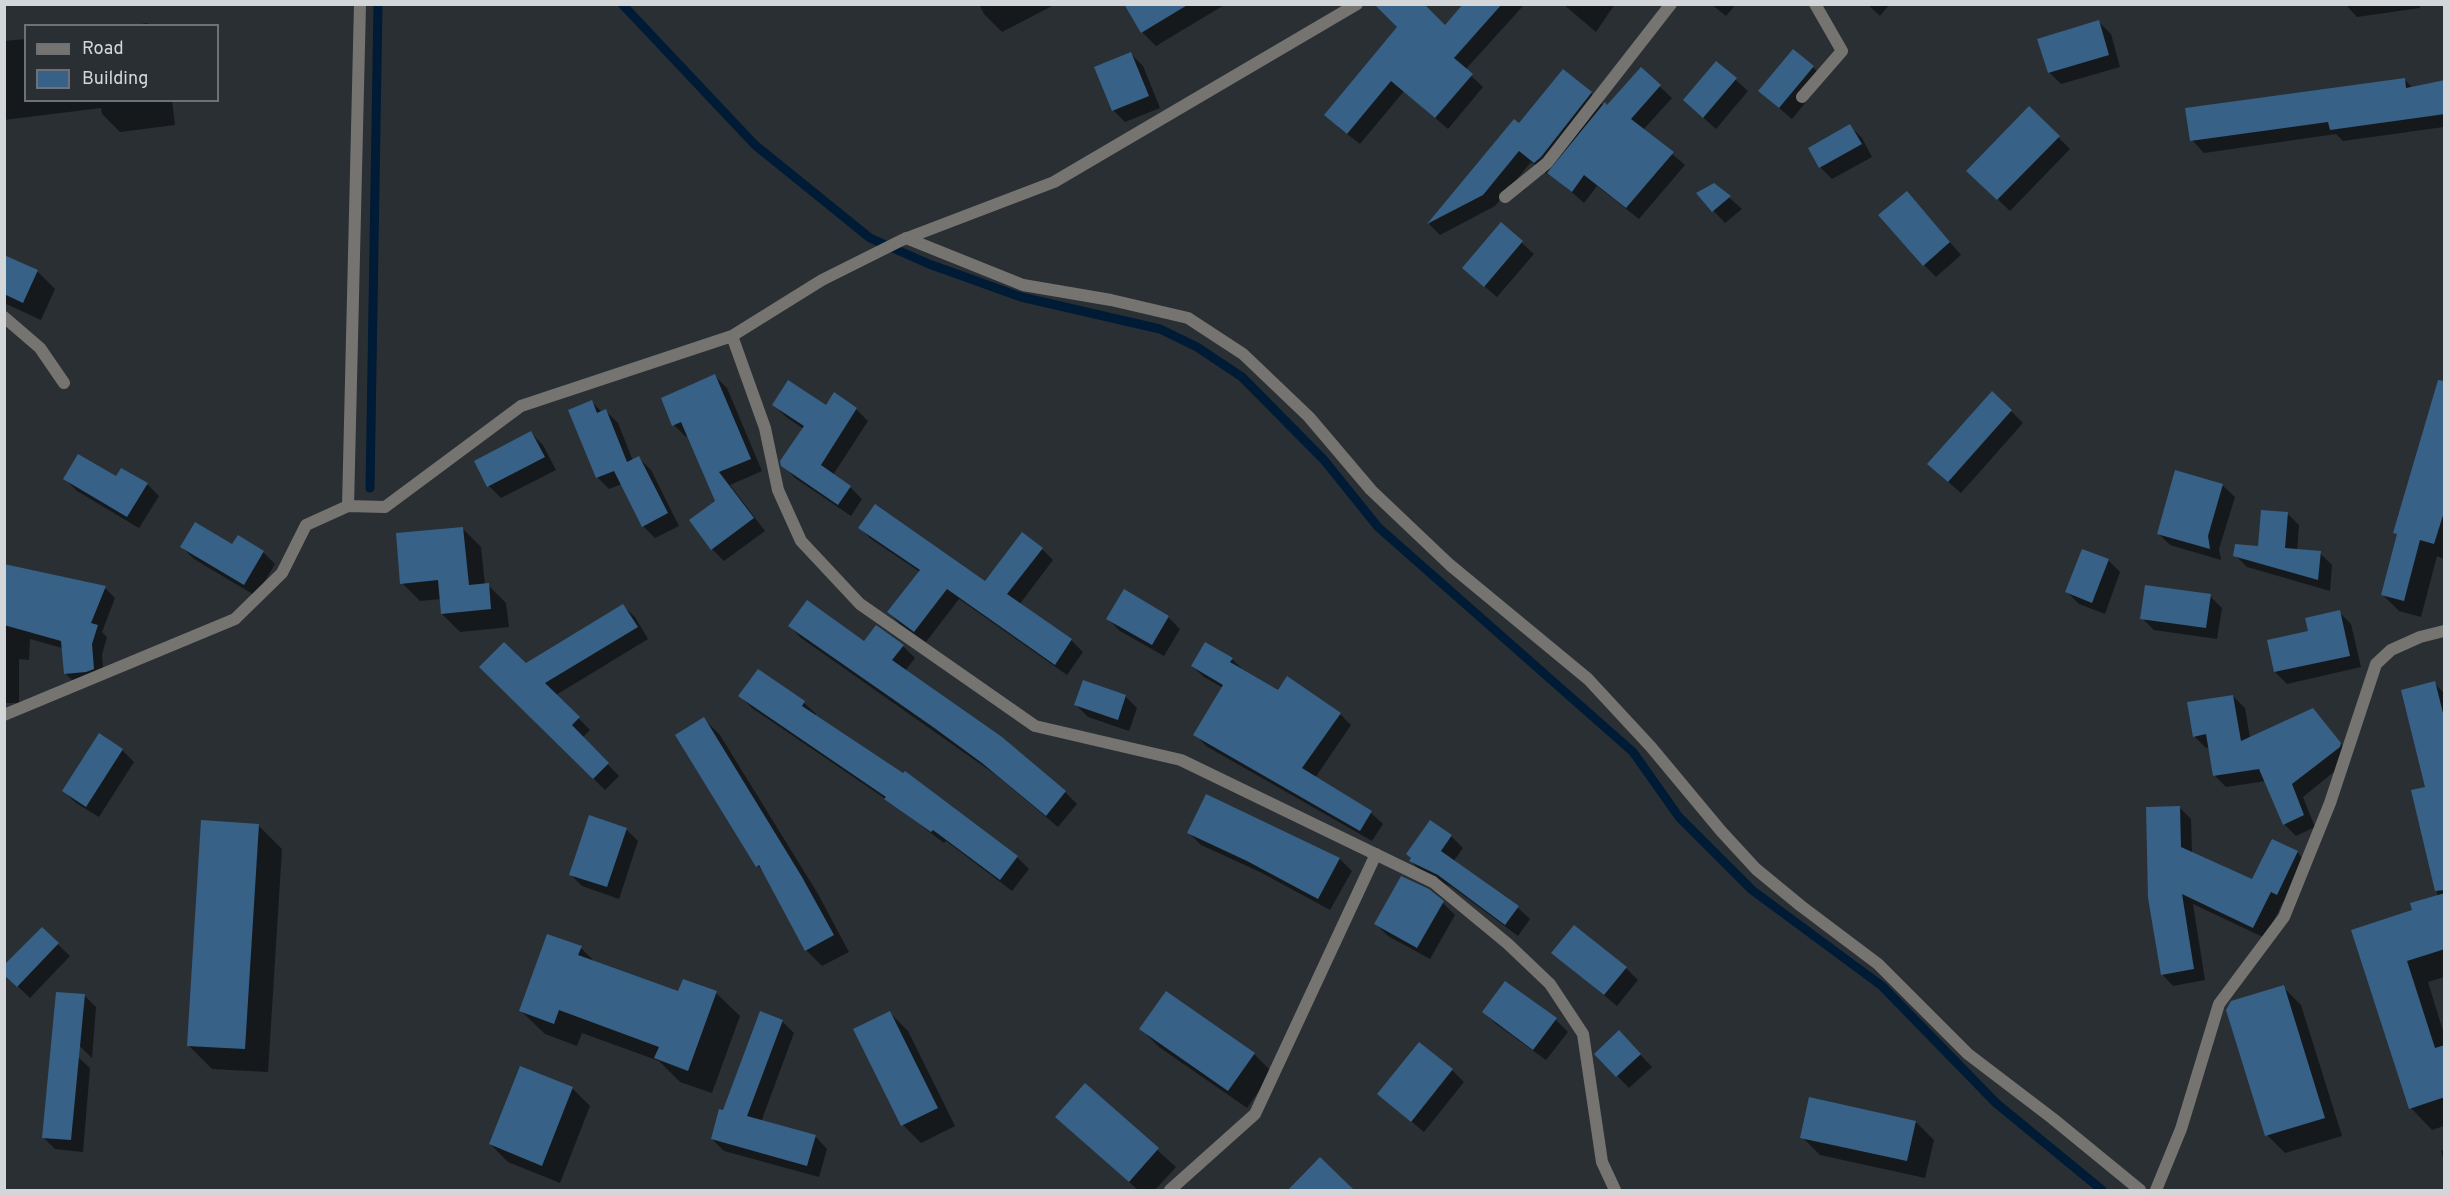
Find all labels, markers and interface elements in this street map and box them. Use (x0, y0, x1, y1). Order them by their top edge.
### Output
legend (24, 24, 219, 102)
text: Road (82, 38, 124, 61)
text: Building (82, 68, 148, 91)

